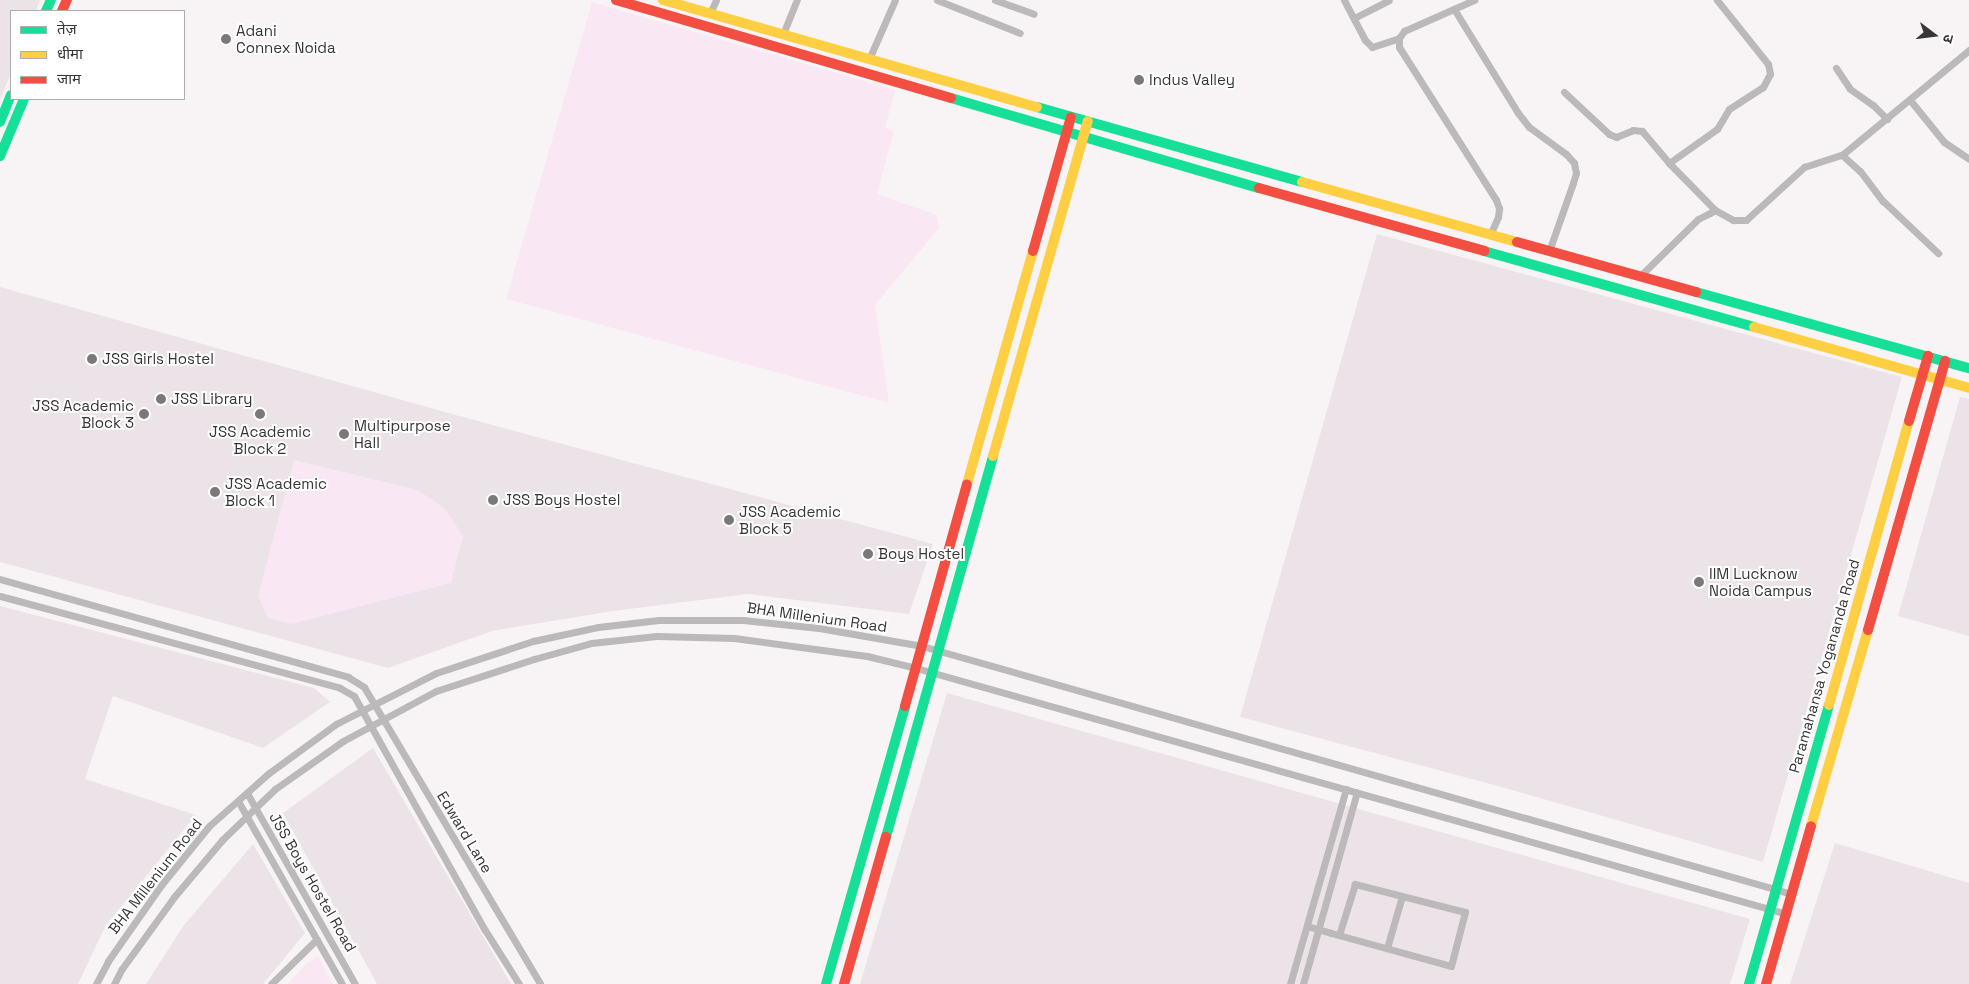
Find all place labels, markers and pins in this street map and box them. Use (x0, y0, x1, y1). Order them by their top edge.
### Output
place label: Adani Connex Noida (236, 21, 336, 56)
marker: Adani Connex Noida (220, 33, 232, 45)
place label: Indus Valley (1149, 71, 1235, 89)
marker: Indus Valley (1133, 74, 1145, 86)
place label: JSS Girls Hostel (102, 350, 214, 368)
marker: JSS Girls Hostel (86, 353, 98, 365)
place label: JSS Library (171, 390, 253, 408)
marker: JSS Library (155, 393, 167, 405)
place label: JSS Academic Block 3 (32, 396, 134, 431)
marker: JSS Academic Block 3 (138, 408, 150, 420)
marker: JSS Academic Block 2 (254, 408, 266, 420)
place label: Multipurpose Hall (354, 416, 451, 451)
place label: JSS Academic Block 2 (209, 422, 311, 457)
marker: Multipurpose Hall (338, 428, 350, 440)
place label: JSS Academic Block 1 (225, 474, 327, 509)
marker: JSS Academic Block 1 (209, 486, 221, 498)
place label: JSS Boys Hostel (503, 491, 620, 509)
marker: JSS Boys Hostel (487, 494, 499, 506)
place label: JSS Academic Block 5 (739, 502, 841, 537)
marker: JSS Academic Block 5 (723, 514, 735, 526)
place label: Boys Hostel (878, 545, 964, 563)
marker: Boys Hostel (862, 548, 874, 560)
place label: IIM Lucknow Noida Campus (1709, 564, 1812, 599)
marker: IIM Lucknow Noida Campus (1693, 576, 1705, 588)

